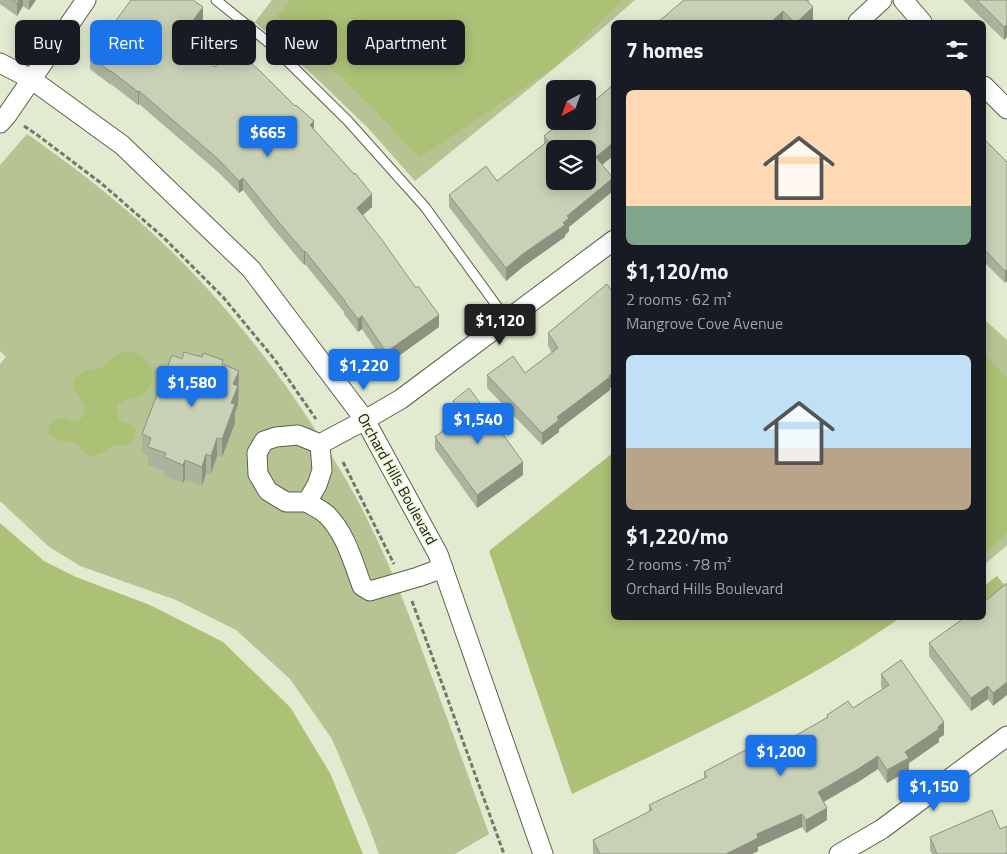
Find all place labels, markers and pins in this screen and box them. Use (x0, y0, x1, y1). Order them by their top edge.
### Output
pin: $665 (238, 116, 298, 158)
pin: $1,120 (459, 304, 541, 346)
pin: $1,220 (323, 348, 405, 391)
pin: $1,580 (151, 366, 233, 408)
pin: $1,540 (437, 402, 519, 445)
pin: $1,200 (740, 734, 822, 777)
pin: $1,150 (893, 770, 975, 812)

